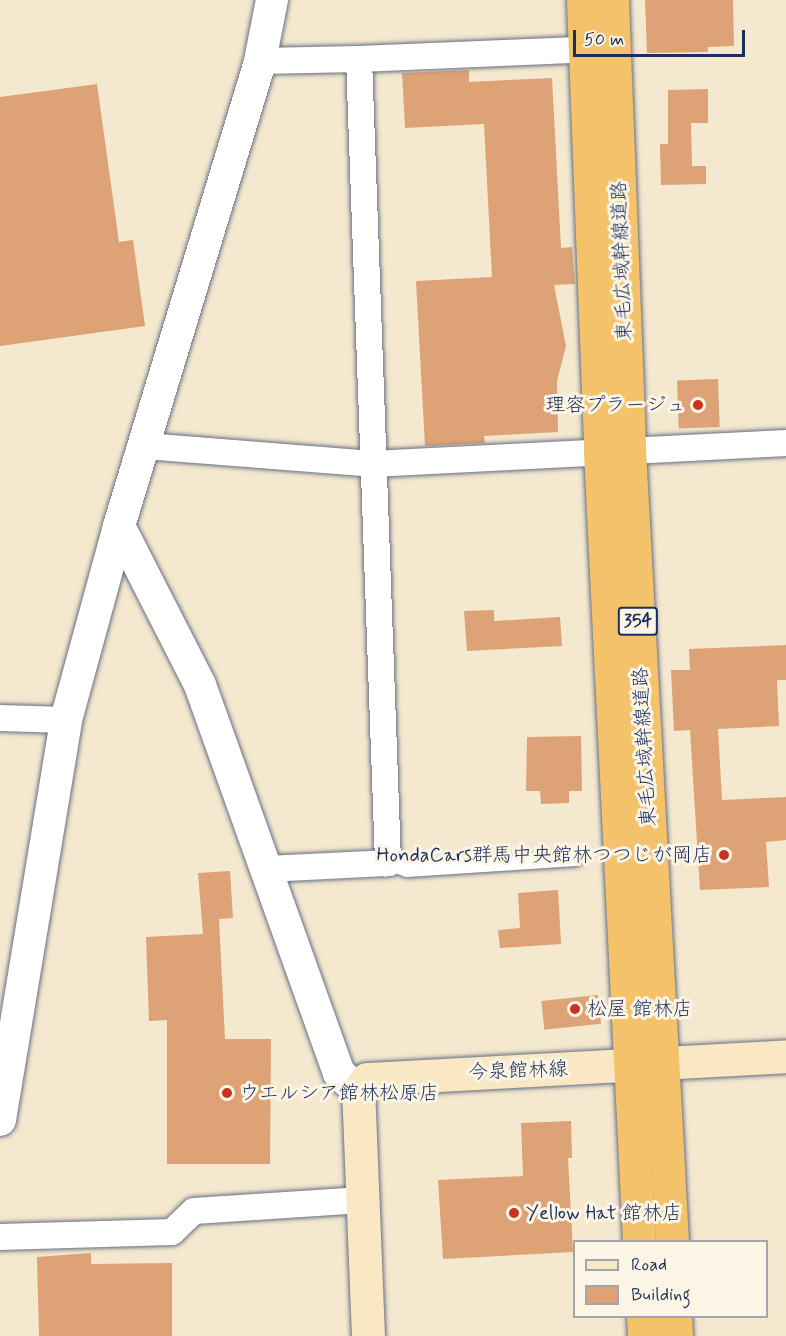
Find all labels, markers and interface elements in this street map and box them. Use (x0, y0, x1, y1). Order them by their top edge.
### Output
scale bar (576, 18, 748, 56)
text: 50 m (584, 28, 624, 52)
street label: 東毛広域幹線道路 (607, 181, 637, 341)
place label: 理容プラージュ (546, 393, 686, 417)
marker: 理容プラージュ (691, 398, 705, 412)
road number: 354 (617, 606, 659, 636)
street label: 東毛広域幹線道路 (629, 666, 661, 828)
place label: HondaCars群馬中央館林つつじが岡店 (377, 843, 712, 867)
marker: HondaCars群馬中央館林つつじが岡店 (717, 848, 731, 862)
place label: 松屋 館林店 (587, 997, 692, 1021)
marker: 松屋 館林店 (568, 1002, 582, 1016)
street label: 今泉館林線 (468, 1057, 568, 1085)
place label: ウエルシア館林松原店 (239, 1081, 439, 1105)
marker: ウエルシア館林松原店 (220, 1086, 234, 1100)
place label: Yellow Hat 館林店 (526, 1201, 680, 1225)
marker: Yellow Hat 館林店 (507, 1206, 521, 1220)
legend (573, 1240, 768, 1318)
text: Road (631, 1253, 667, 1277)
text: Building (631, 1283, 691, 1307)

